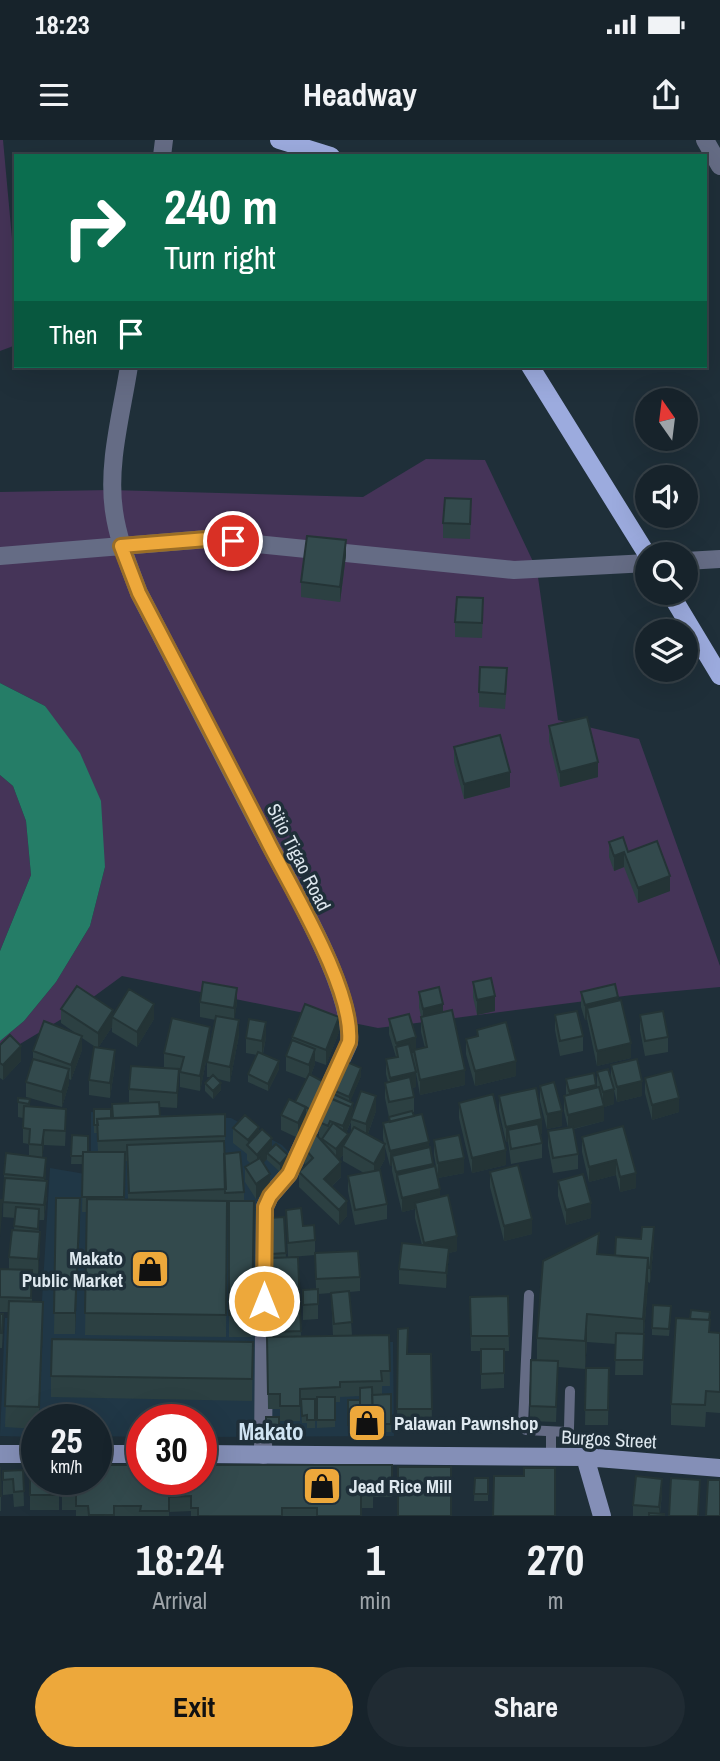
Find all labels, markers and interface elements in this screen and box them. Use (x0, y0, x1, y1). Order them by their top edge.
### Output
text: 18:23 (35, 7, 90, 42)
text: Headway (303, 73, 417, 116)
icon: menu (35, 76, 73, 114)
icon: share (647, 76, 685, 114)
text: 240 m (164, 173, 278, 239)
icon: right (49, 182, 140, 273)
text: Turn right (164, 236, 276, 279)
icon: arrive (112, 315, 150, 353)
text: Then (49, 317, 98, 352)
north arrow (635, 388, 698, 452)
map controls (635, 388, 698, 682)
button: sound (635, 465, 698, 528)
pin (203, 511, 263, 571)
icon: arrive (214, 522, 252, 560)
button: search (635, 542, 698, 605)
button: layers (635, 619, 698, 682)
street label: Sitio Tigao Road (261, 799, 337, 915)
place label: Makato Public Market (22, 1245, 123, 1293)
shop icon: Makato Public Market (129, 1248, 171, 1290)
position arrow (227, 1264, 301, 1338)
shop icon: Palawan Pawnshop (346, 1402, 388, 1444)
speed limit sign: 30 (126, 1404, 217, 1495)
place label: Palawan Pawnshop (394, 1410, 539, 1436)
district label: Makato (239, 1416, 303, 1447)
text: 25 (51, 1417, 82, 1464)
street label: Burgos Street (561, 1424, 658, 1455)
text: km/h (51, 1454, 83, 1479)
shop icon: Jead Rice Mill (301, 1465, 343, 1507)
place label: Jead Rice Mill (349, 1473, 452, 1499)
text: 18:24 (136, 1532, 224, 1588)
text: 1 (366, 1532, 385, 1588)
text: 270 (527, 1532, 584, 1588)
text: Arrival (153, 1585, 207, 1616)
text: min (360, 1585, 391, 1616)
text: m (548, 1585, 563, 1616)
button: Exit (35, 1667, 353, 1747)
button: Share (367, 1667, 685, 1747)

